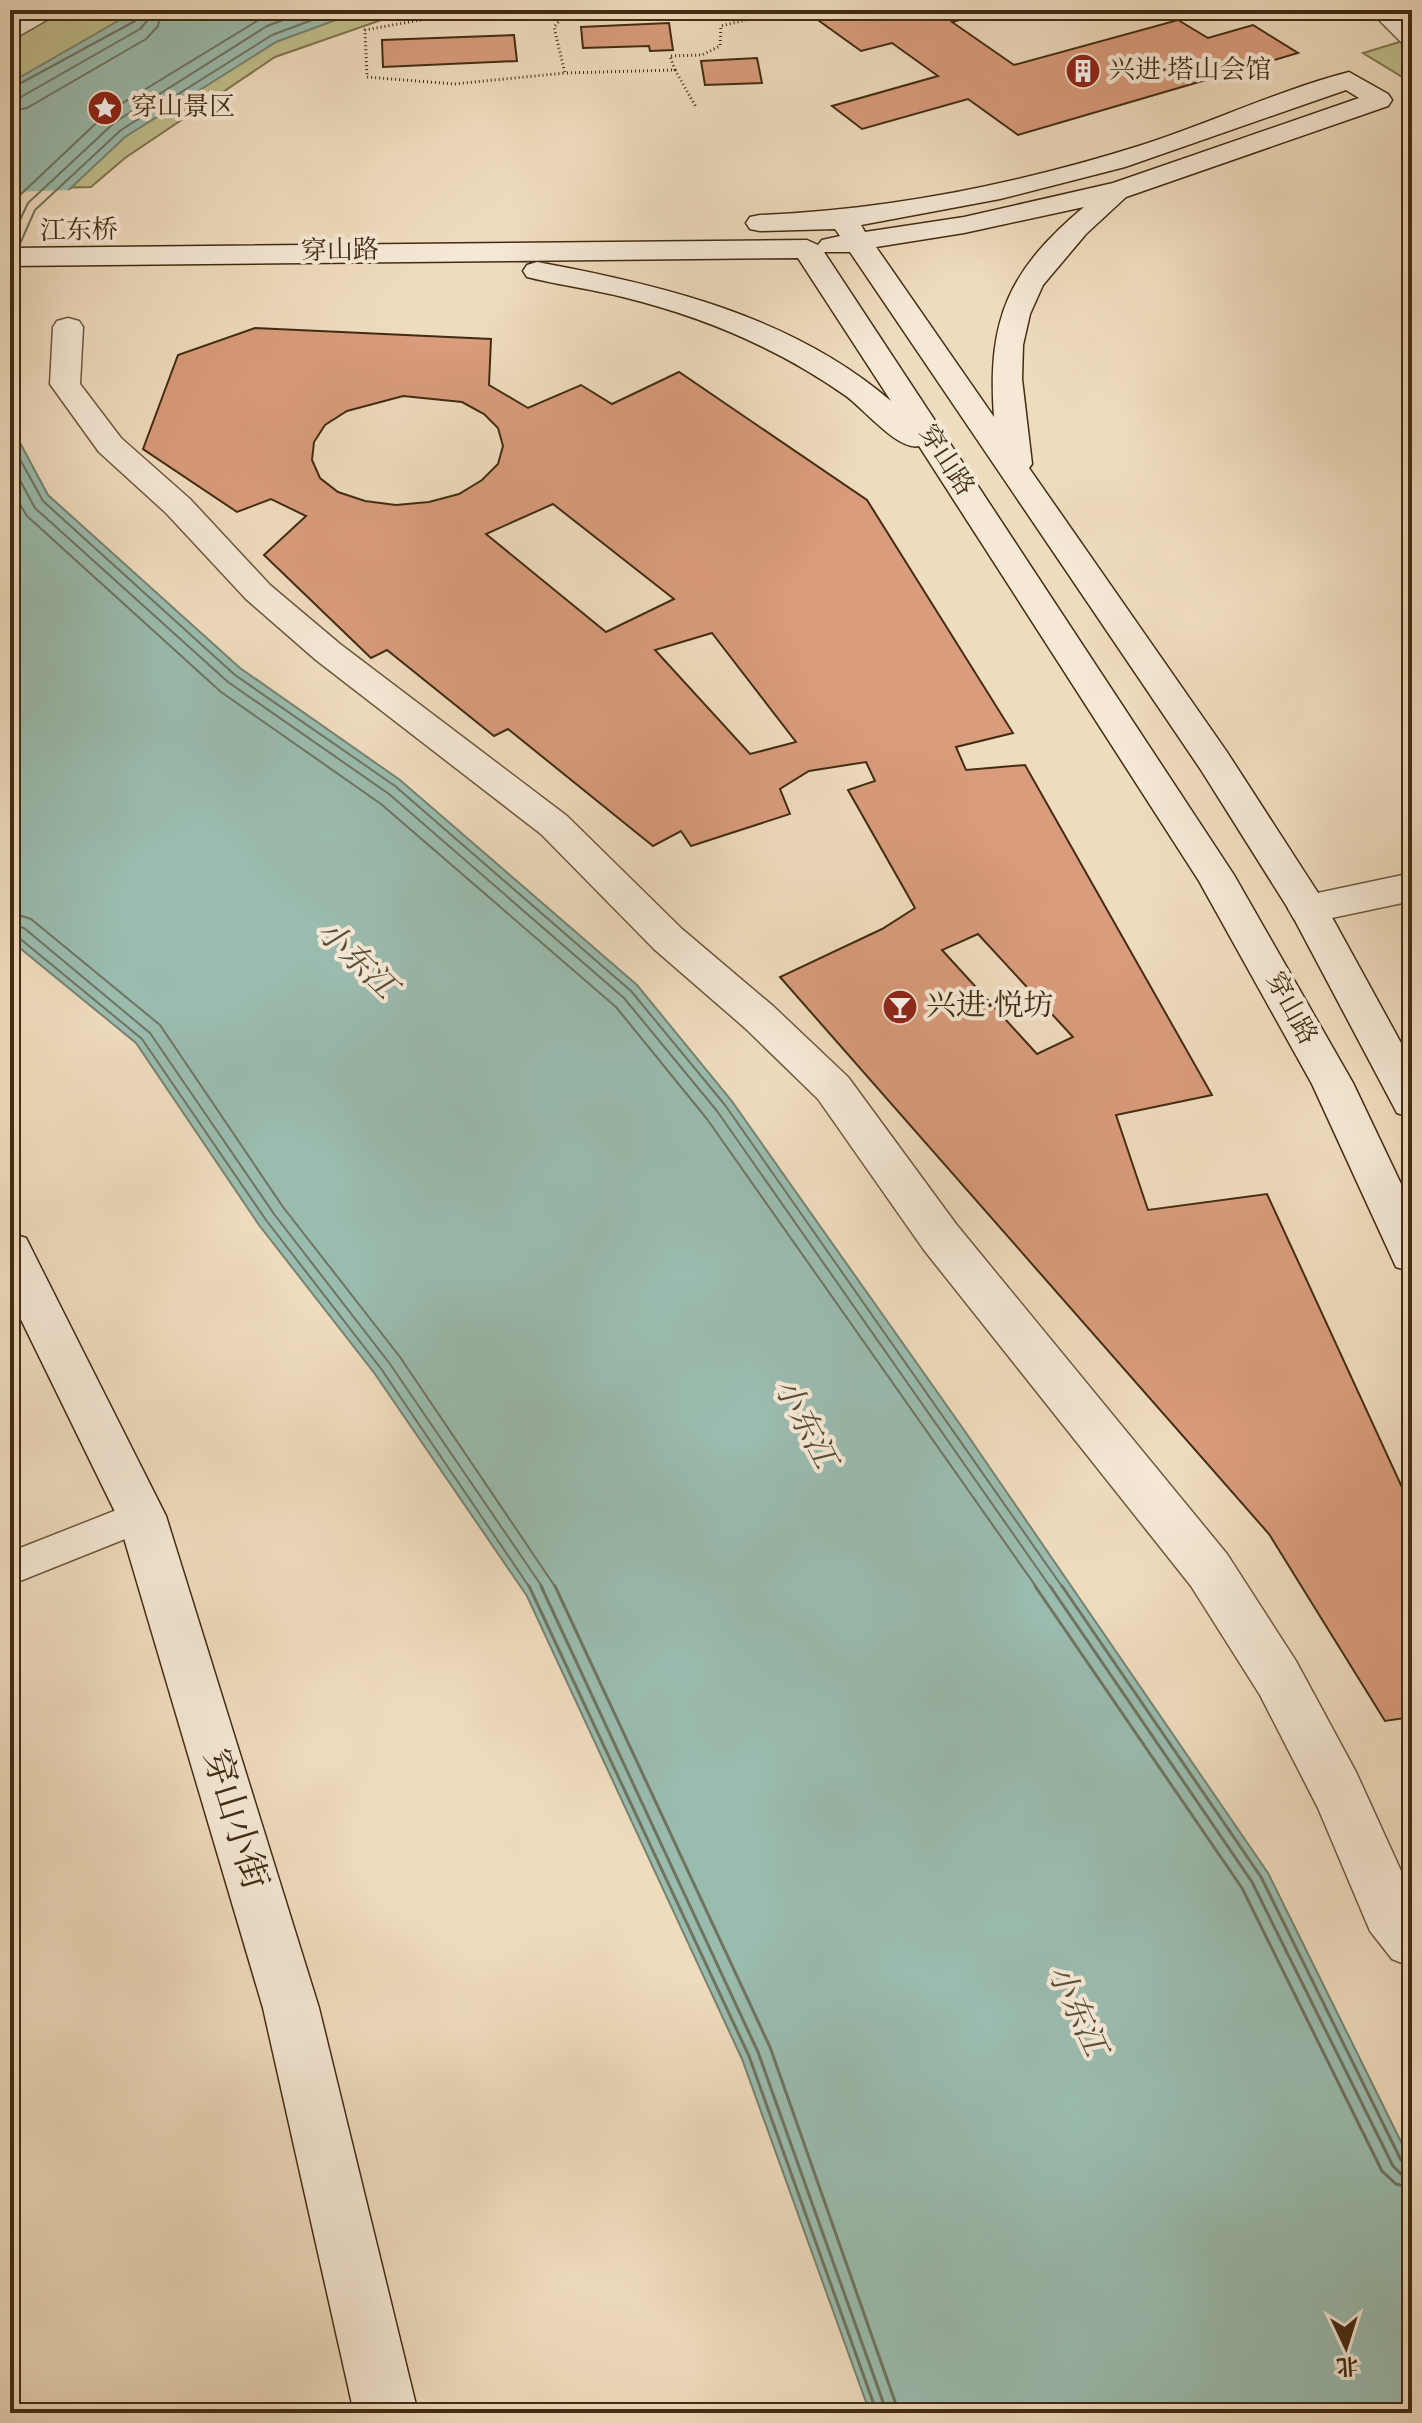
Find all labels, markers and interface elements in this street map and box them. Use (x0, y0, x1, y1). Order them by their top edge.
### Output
building icon: 兴进·塔山会馆 (1064, 52, 1102, 90)
place label: 兴进·塔山会馆 (1109, 53, 1272, 90)
place icon: 穿山景区 (86, 89, 124, 127)
place label: 穿山景区 (131, 90, 235, 127)
street label: 江东桥 (40, 213, 118, 251)
street label: 穿山路 (301, 233, 379, 271)
street label: 穿山路 (908, 418, 982, 504)
water label: 小东江 (304, 911, 408, 1014)
street label: 穿山路 (1255, 966, 1325, 1052)
place label: 兴进·悦坊 (926, 986, 1054, 1029)
bar icon: 兴进·悦坊 (881, 988, 919, 1026)
water label: 小东江 (760, 1371, 848, 1481)
street label: 穿山小街 (187, 1744, 279, 1896)
water label: 小东江 (1034, 1958, 1118, 2068)
north arrow (1306, 2307, 1386, 2387)
text: 北 (1335, 2347, 1359, 2381)

